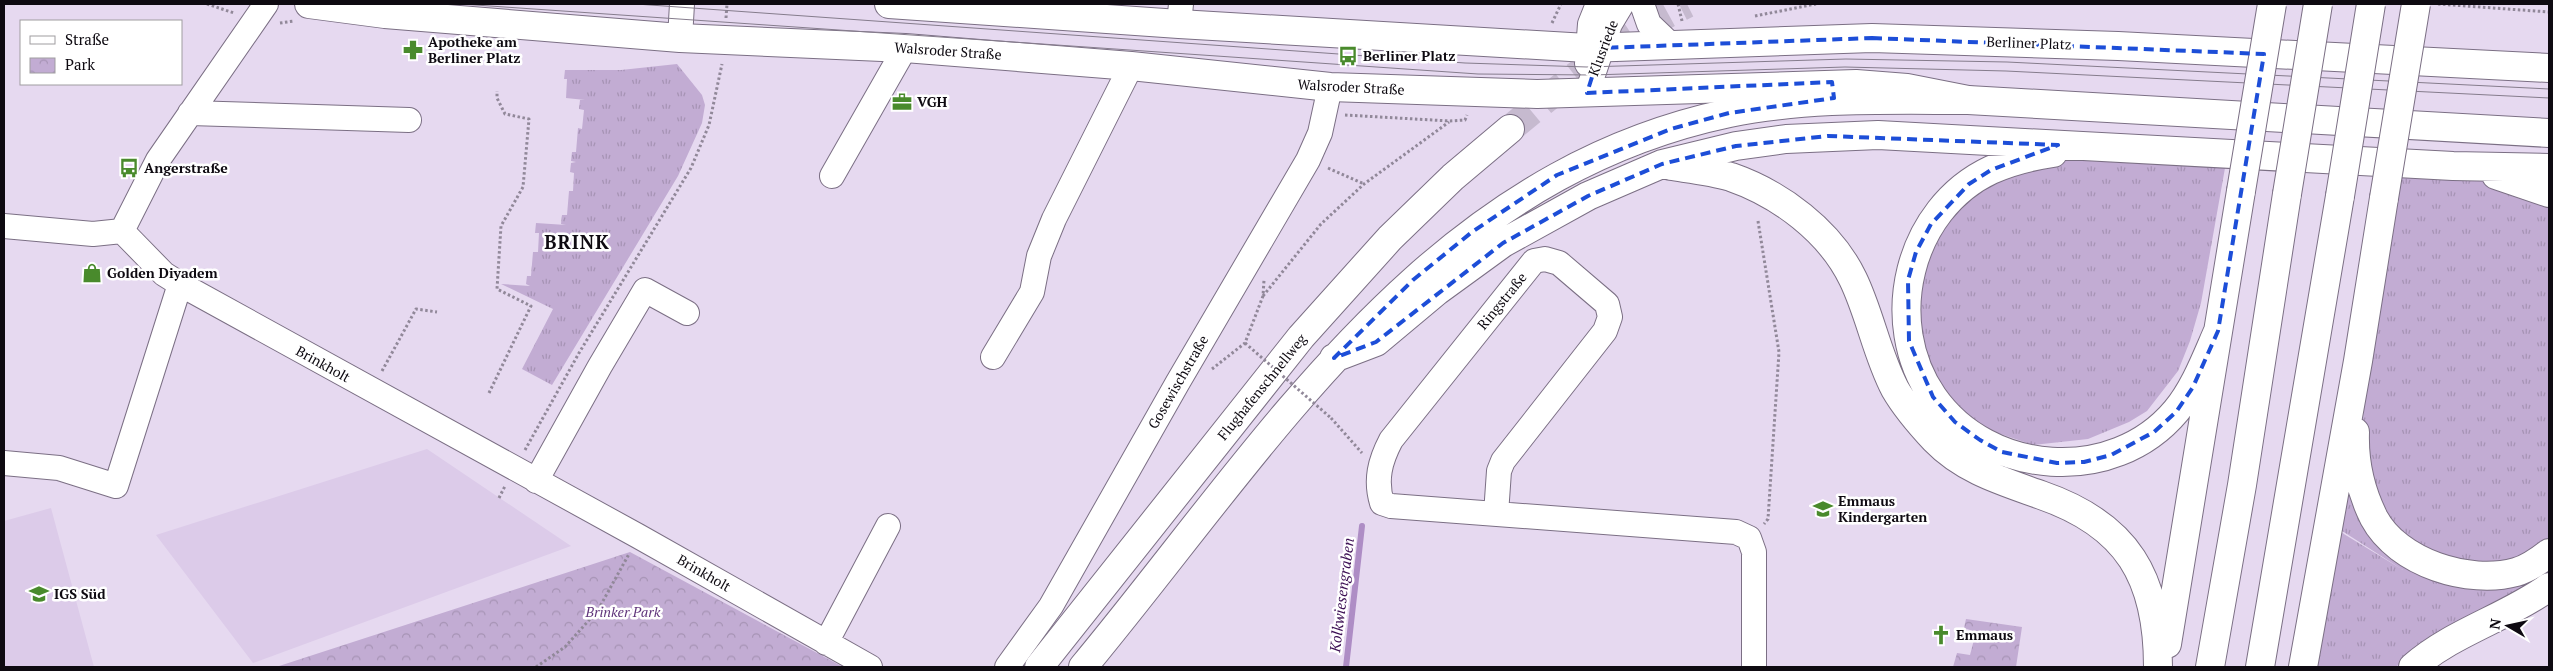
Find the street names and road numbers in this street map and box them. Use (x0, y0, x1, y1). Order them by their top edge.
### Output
street label: Klusriede (1583, 17, 1622, 79)
street label: Berliner Platz (1986, 32, 2072, 53)
street label: Walsroder Straße (894, 37, 1002, 64)
street label: Walsroder Straße (1297, 74, 1405, 99)
street label: Ringstraße (1473, 268, 1531, 333)
street label: Flughafenschnellweg (1213, 329, 1311, 444)
street label: Gosewischstraße (1143, 331, 1212, 432)
street label: Brinkholt (293, 341, 354, 387)
street label: Brinkholt (674, 550, 735, 596)

